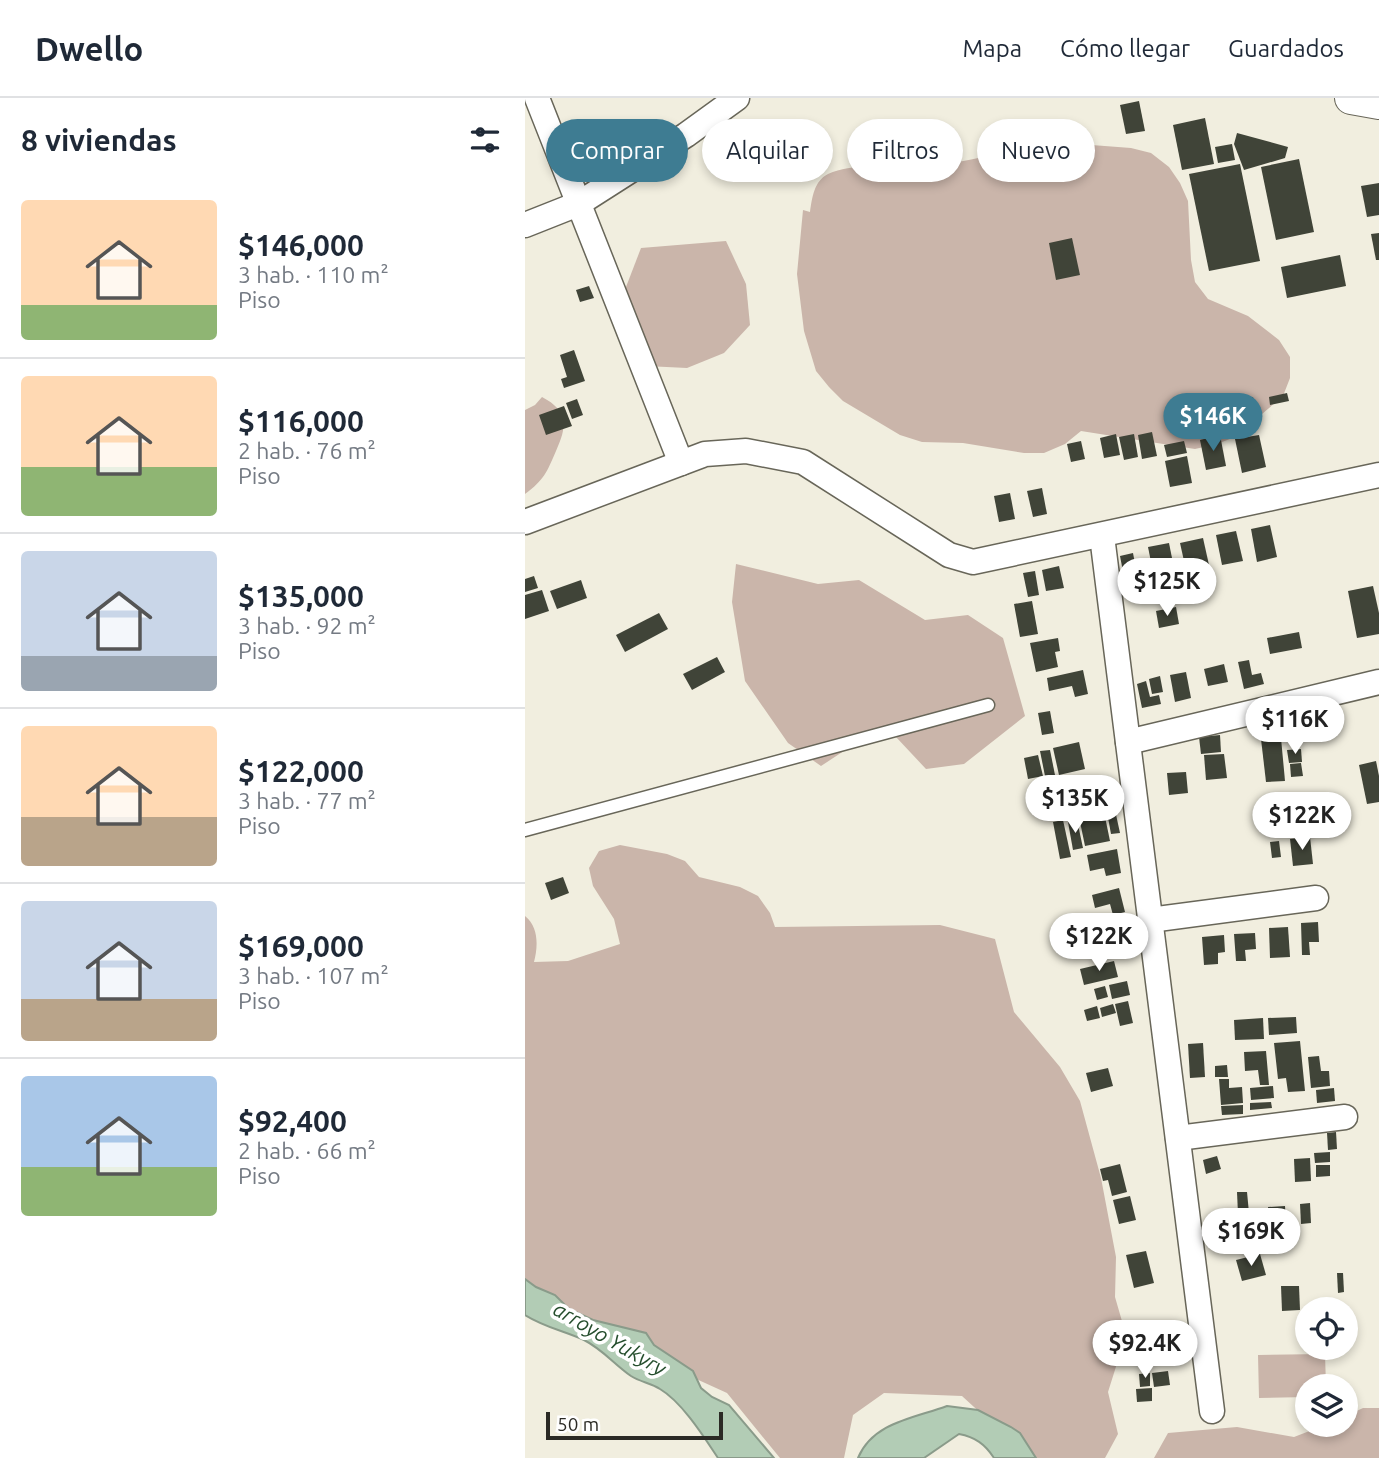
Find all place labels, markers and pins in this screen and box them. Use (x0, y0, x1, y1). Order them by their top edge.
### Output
pin: $146K (1164, 394, 1262, 453)
pin: $125K (1118, 559, 1216, 618)
pin: $116K (1246, 696, 1344, 756)
pin: $135K (1026, 776, 1124, 835)
pin: $122K (1253, 792, 1351, 852)
pin: $122K (1050, 914, 1148, 973)
pin: $169K (1202, 1208, 1300, 1268)
pin: $92.4K (1088, 1320, 1202, 1380)

